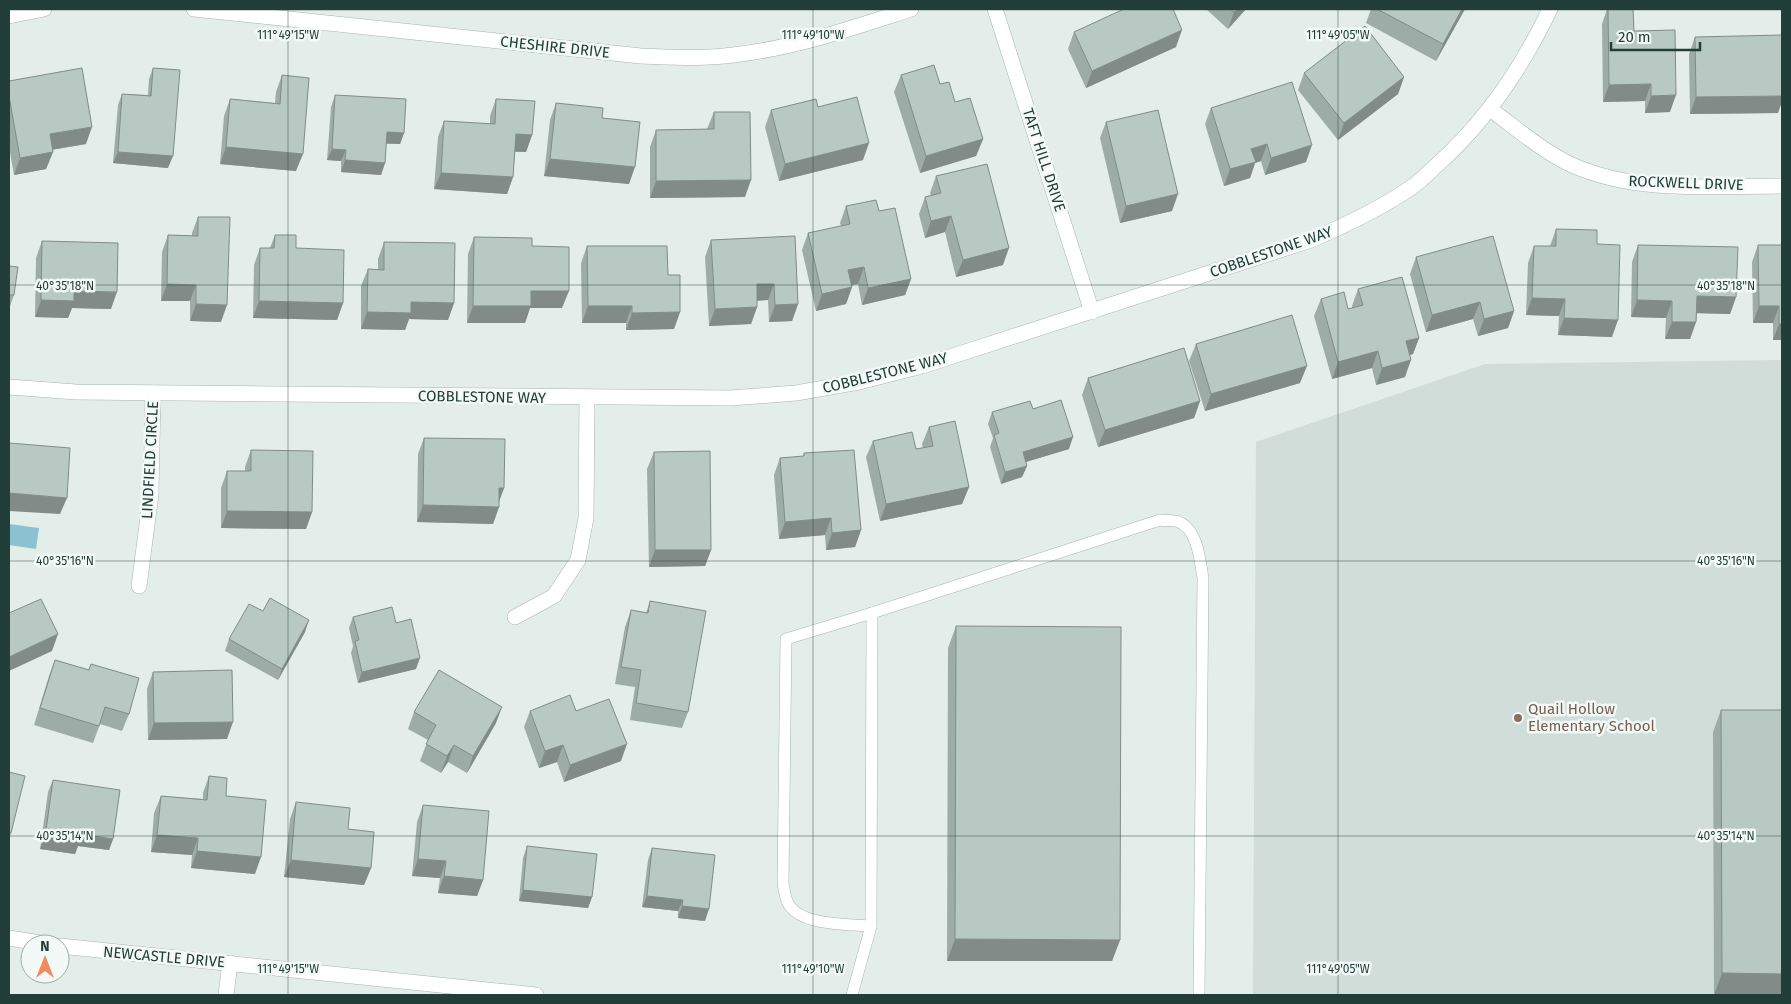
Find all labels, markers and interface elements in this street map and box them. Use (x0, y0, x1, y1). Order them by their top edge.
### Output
scale bar (1611, 20, 1700, 52)
text: 111°49'15"W (257, 28, 319, 42)
text: 111°49'10"W (781, 28, 845, 42)
text: 111°49'05"W (1306, 28, 1370, 42)
text: 20 m (1618, 28, 1651, 46)
street label: CHESHIRE DRIVE (499, 32, 611, 62)
street label: TAFT HILL DRIVE (1019, 106, 1069, 214)
street label: ROCKWELL DRIVE (1628, 172, 1744, 194)
street label: COBBLESTONE WAY (1207, 222, 1335, 281)
text: 40°35'18"N (36, 279, 94, 293)
text: 40°35'18"N (1697, 279, 1755, 293)
street label: COBBLESTONE WAY (821, 349, 950, 397)
street label: COBBLESTONE WAY (418, 387, 547, 407)
street label: LINDFIELD CIRCLE (138, 400, 162, 520)
text: 40°35'16"N (36, 554, 94, 568)
text: 40°35'16"N (1697, 554, 1755, 568)
place label: Quail Hollow Elementary School (1528, 700, 1656, 735)
marker: Quail Hollow Elementary School (1512, 712, 1524, 724)
text: 40°35'14"N (36, 829, 94, 843)
text: 40°35'14"N (1697, 829, 1755, 843)
north arrow (20, 934, 70, 984)
text: N (40, 938, 50, 955)
street label: NEWCASTLE DRIVE (102, 943, 226, 971)
text: 111°49'15"W (257, 962, 319, 976)
text: 111°49'10"W (781, 962, 845, 976)
text: 111°49'05"W (1306, 962, 1370, 976)

